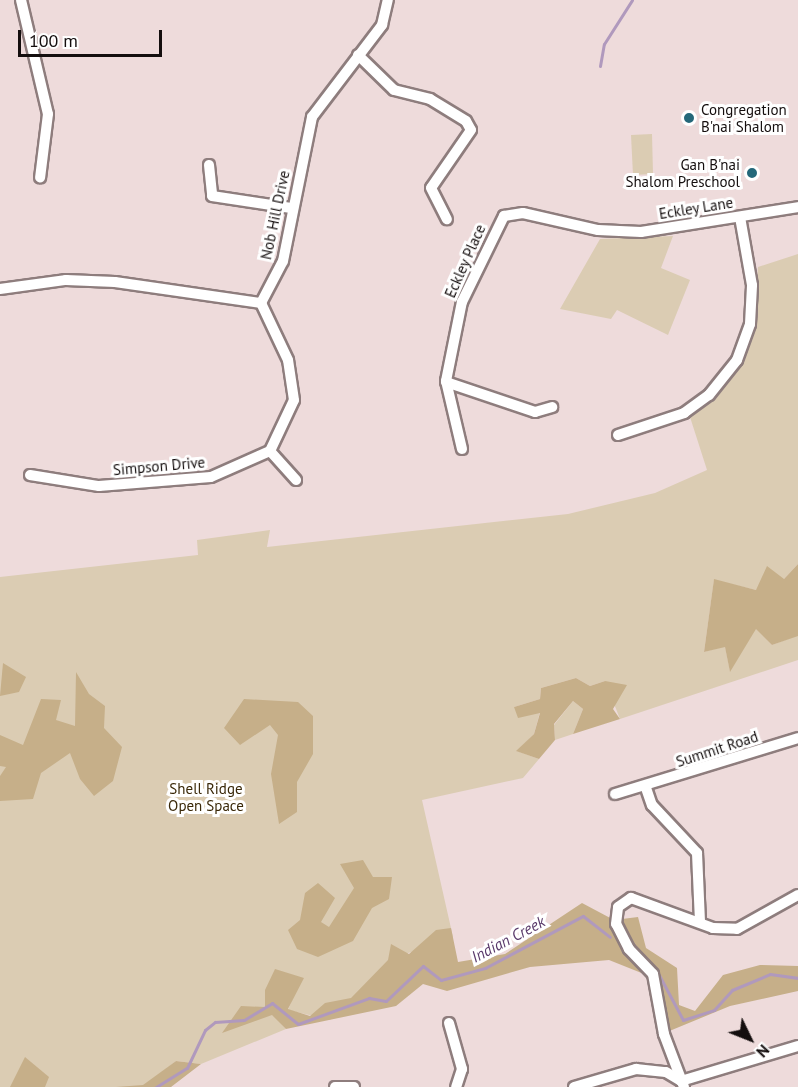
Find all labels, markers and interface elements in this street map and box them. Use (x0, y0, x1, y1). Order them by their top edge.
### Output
scale bar (21, 18, 165, 56)
text: 100 m (29, 29, 78, 52)
place label: Congregation B'nai Shalom (701, 100, 787, 135)
marker: Congregation B'nai Shalom (682, 111, 696, 125)
place label: Gan B'nai Shalom Preschool (625, 155, 740, 190)
marker: Gan B'nai Shalom Preschool (745, 166, 759, 180)
street label: Nob Hill Drive (257, 169, 293, 261)
street label: Eckley Lane (657, 193, 735, 223)
street label: Eckley Place (441, 221, 489, 301)
street label: Simpson Drive (112, 453, 206, 479)
street label: Summit Road (674, 727, 760, 771)
park label: Shell Ridge Open Space (168, 779, 244, 814)
water label: Indian Creek (468, 912, 548, 966)
north arrow (720, 1009, 780, 1069)
text: N (752, 1041, 774, 1062)

